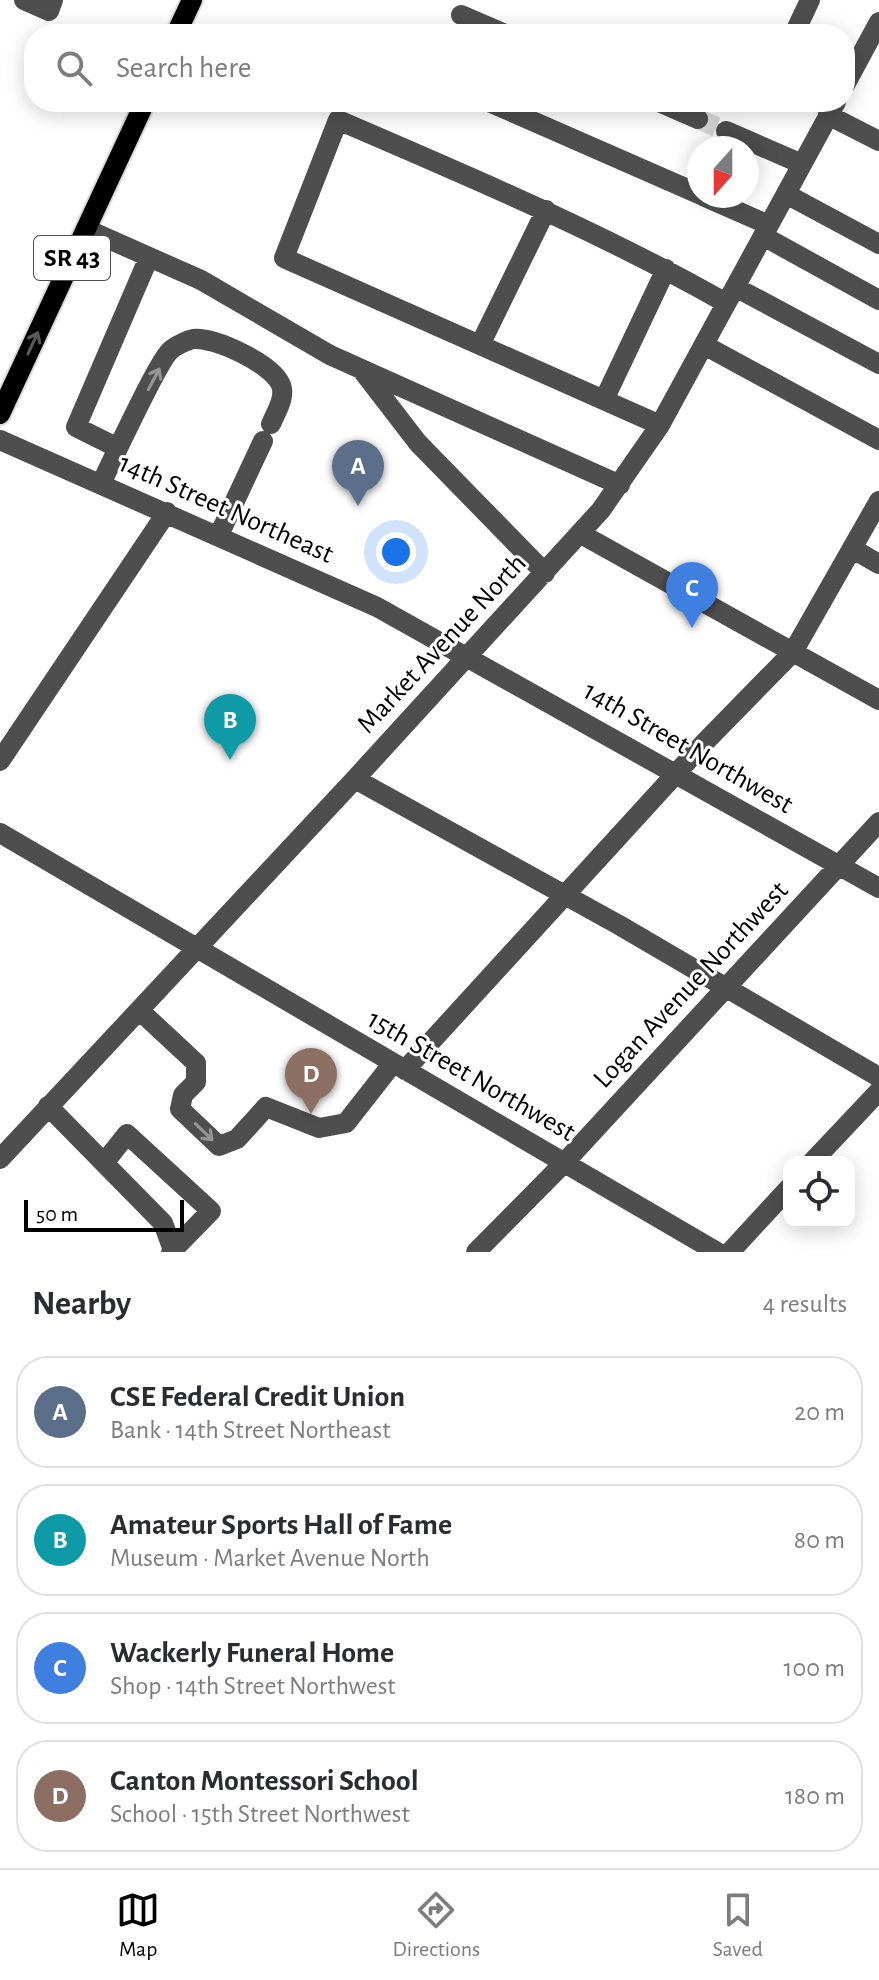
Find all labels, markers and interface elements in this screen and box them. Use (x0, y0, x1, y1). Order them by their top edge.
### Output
search box (24, 24, 855, 112)
icon: search (52, 46, 96, 90)
text: Search here (116, 53, 252, 83)
north arrow (687, 136, 759, 208)
road number: SR 43 (34, 236, 110, 280)
one-way arrow (26, 331, 41, 355)
one-way arrow (146, 368, 162, 391)
pin: A (332, 440, 384, 506)
street label: 14th Street Northeast (115, 449, 337, 569)
your location (376, 532, 416, 572)
street label: Market Avenue North (352, 549, 532, 739)
pin: C (666, 562, 718, 628)
street label: 14th Street Northwest (579, 677, 797, 819)
pin: B (204, 694, 256, 760)
street label: Logan Avenue Northwest (588, 876, 794, 1094)
street label: 15th Street Northwest (362, 1005, 580, 1147)
pin: D (285, 1048, 337, 1114)
one-way arrow (194, 1122, 214, 1141)
map controls (783, 1156, 855, 1228)
button: locate (783, 1156, 855, 1228)
scale bar (24, 1196, 184, 1232)
text: 50 m (36, 1203, 78, 1225)
text: Nearby (32, 1287, 131, 1321)
text: 4 results (763, 1291, 847, 1317)
text: CSE Federal Credit Union (110, 1382, 405, 1412)
text: A (52, 1399, 68, 1425)
text: 20 m (794, 1399, 845, 1425)
text: Bank · 14th Street Northeast (110, 1417, 390, 1443)
text: Amateur Sports Hall of Fame (110, 1510, 452, 1540)
text: B (52, 1527, 68, 1553)
text: 80 m (794, 1527, 845, 1553)
text: Museum · Market Avenue North (110, 1545, 430, 1571)
text: Wackerly Funeral Home (110, 1638, 394, 1668)
text: C (53, 1655, 67, 1681)
text: 100 m (784, 1655, 845, 1681)
text: Shop · 14th Street Northwest (110, 1673, 396, 1699)
text: Canton Montessori School (110, 1766, 419, 1796)
text: D (51, 1783, 69, 1809)
text: 180 m (785, 1783, 845, 1809)
text: School · 15th Street Northwest (110, 1801, 410, 1827)
tab: Map (116, 1888, 160, 1962)
tab: Directions (392, 1888, 480, 1962)
tab: Saved (712, 1888, 763, 1962)

